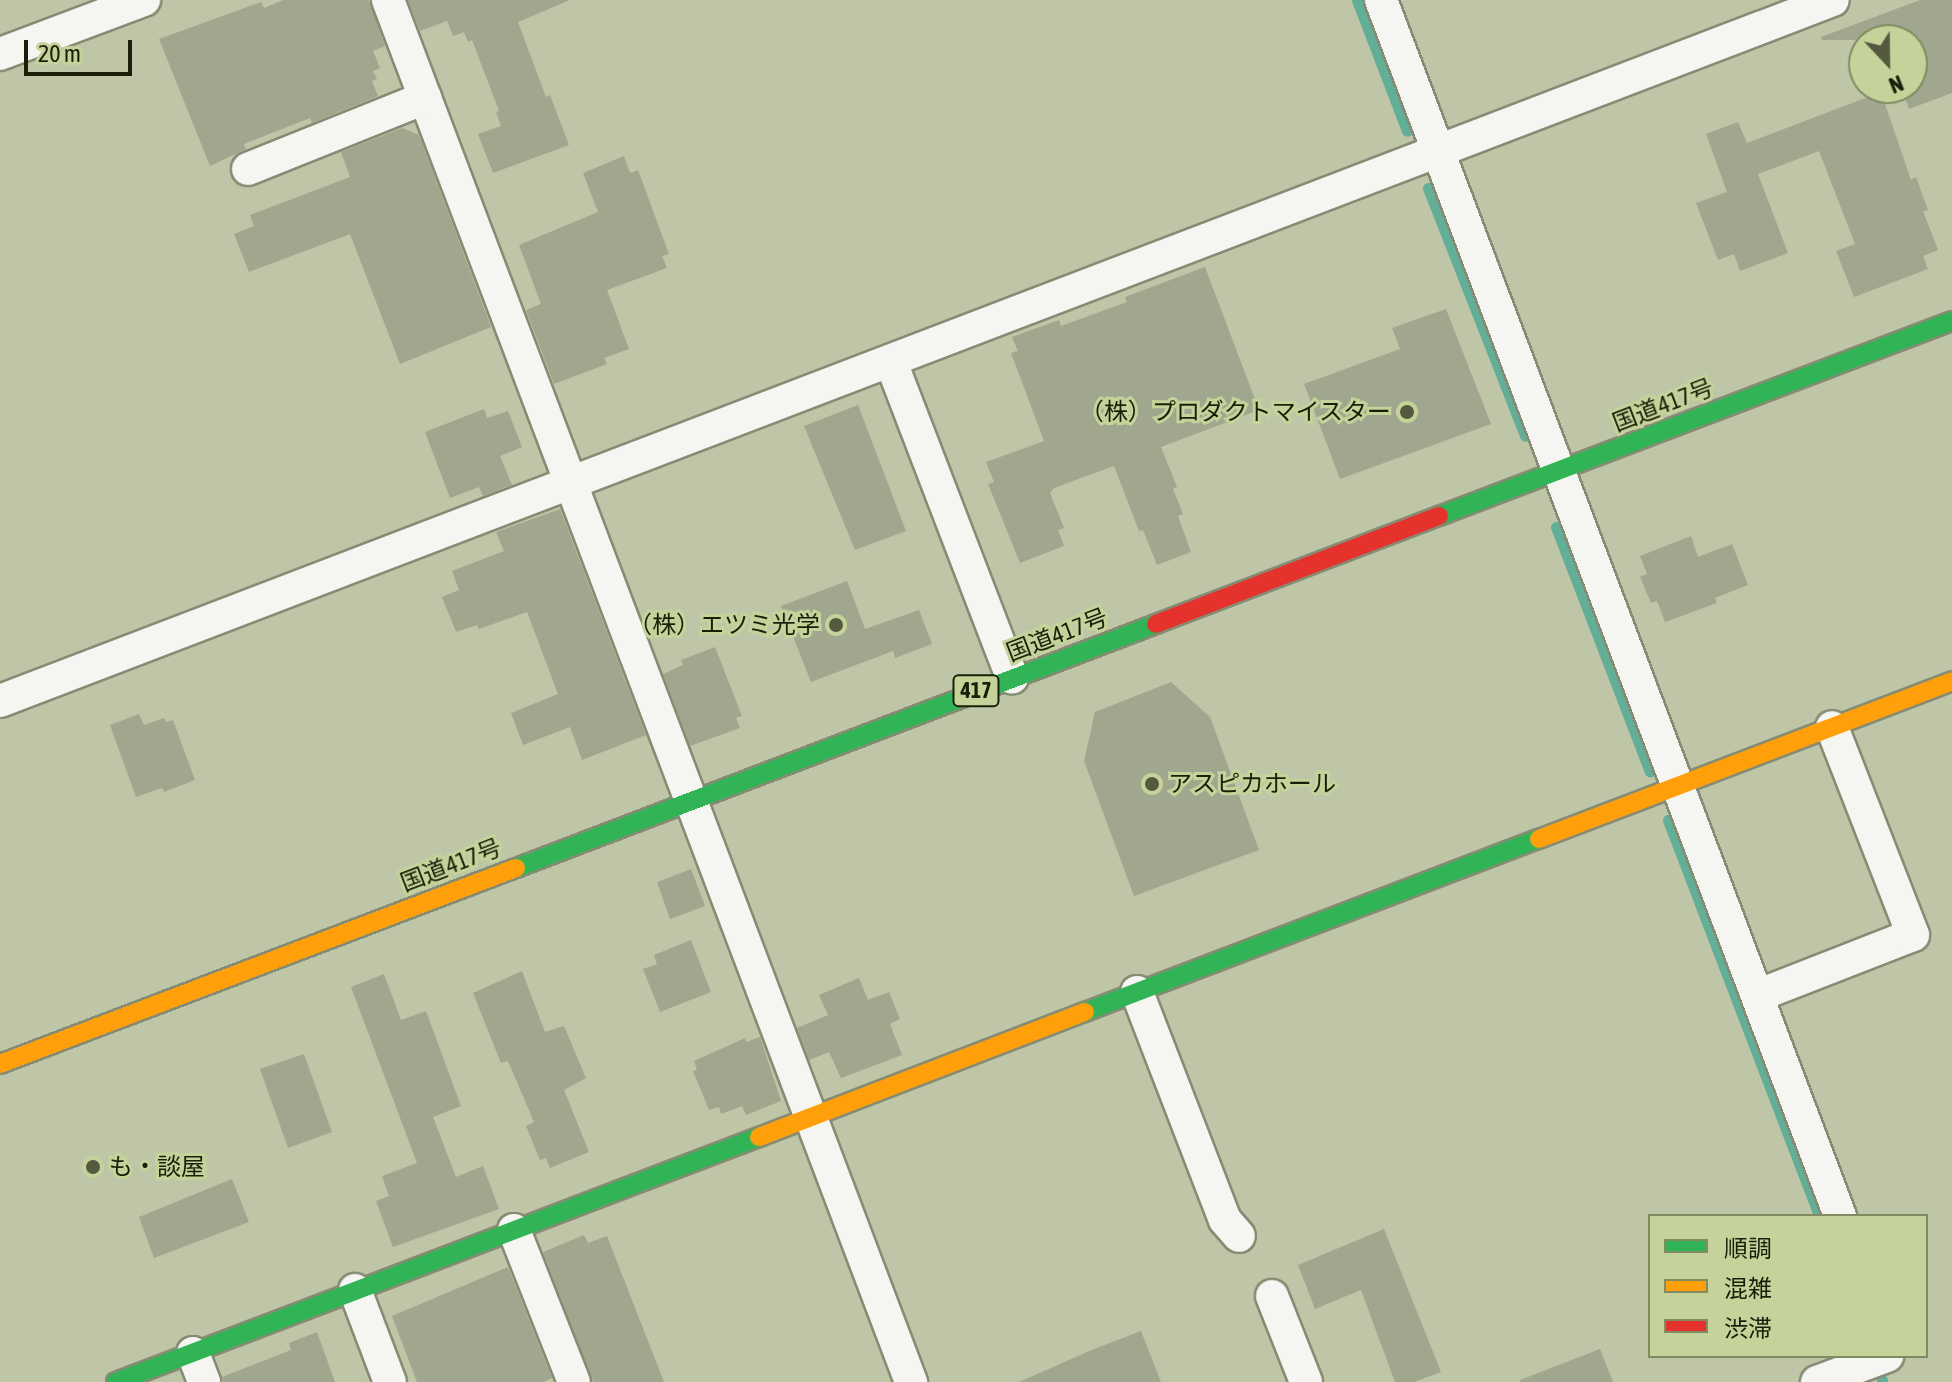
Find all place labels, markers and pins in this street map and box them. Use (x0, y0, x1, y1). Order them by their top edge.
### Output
place label: （株）プロダクトマイスター (1079, 398, 1391, 426)
marker: （株）プロダクトマイスター (1398, 403, 1416, 421)
place label: （株）エツミ光学 (628, 611, 820, 639)
marker: （株）エツミ光学 (827, 616, 845, 634)
place label: アスピカホール (1168, 770, 1336, 798)
marker: アスピカホール (1143, 775, 1161, 793)
place label: も・談屋 (109, 1153, 205, 1181)
marker: も・談屋 (84, 1158, 102, 1176)

